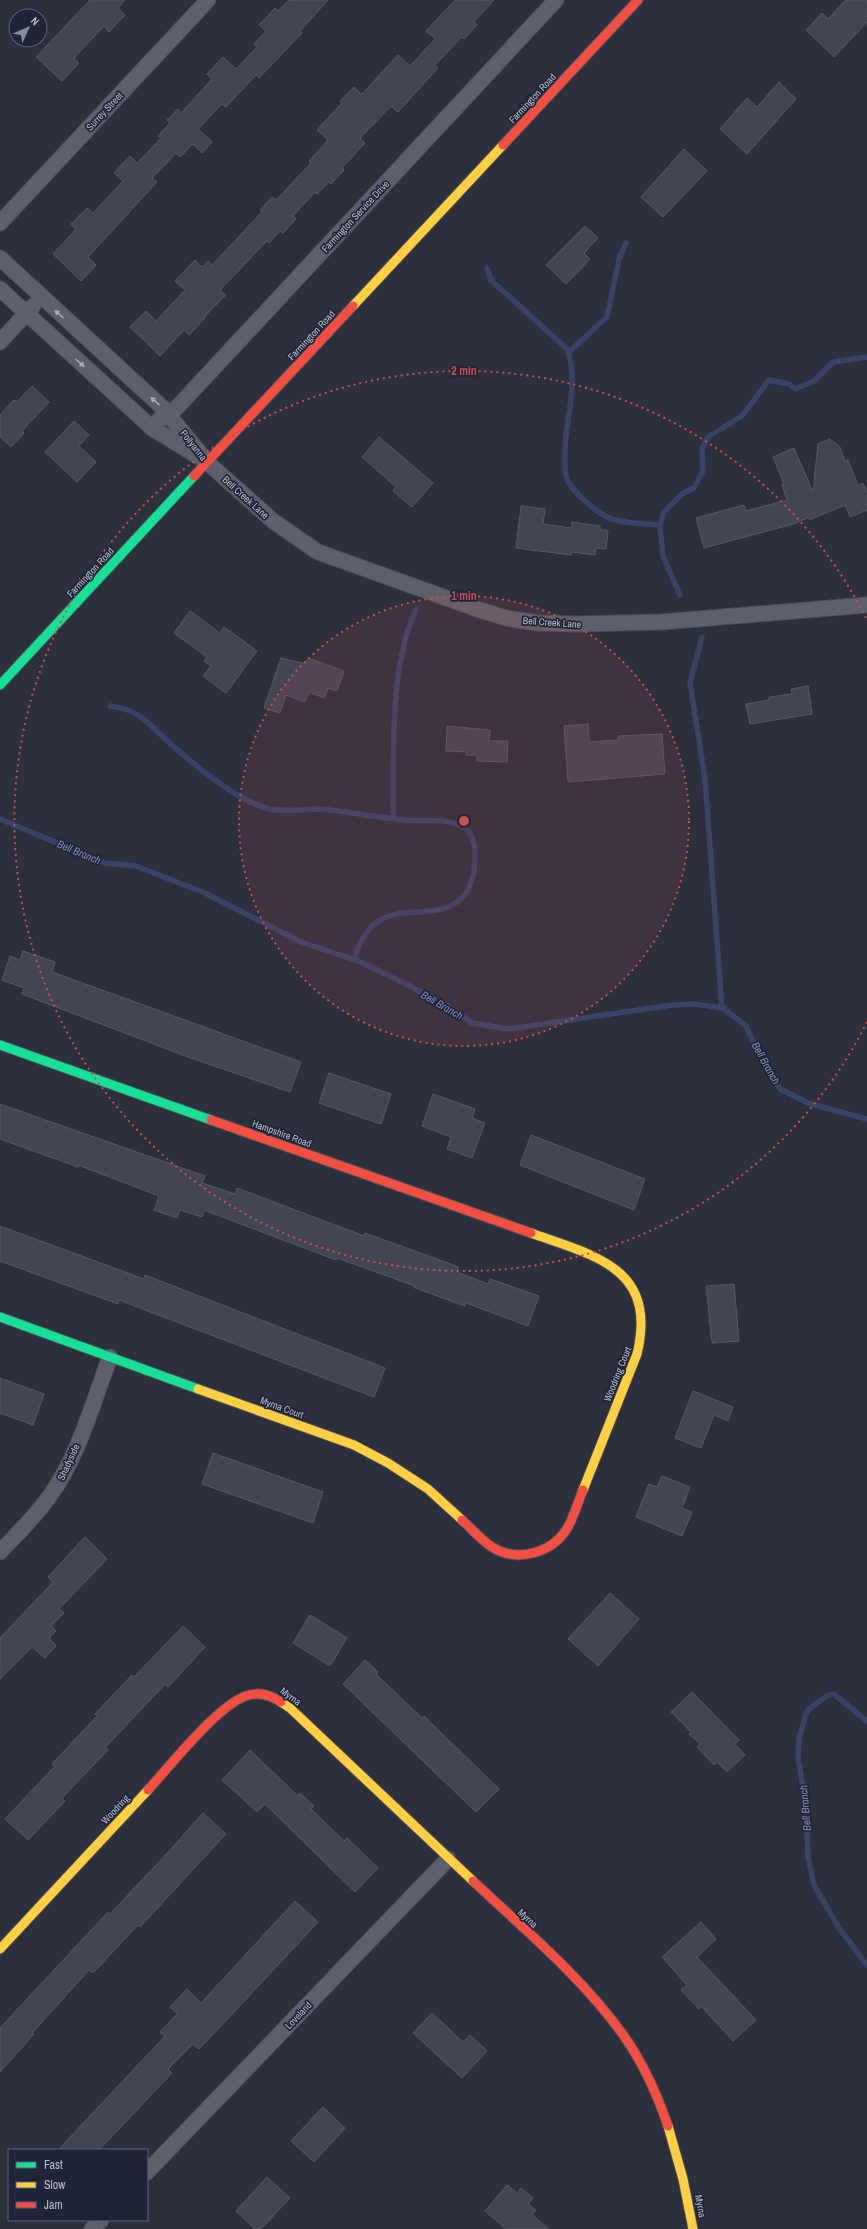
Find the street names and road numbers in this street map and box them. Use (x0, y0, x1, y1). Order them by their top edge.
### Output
street label: Farmington Road (506, 71, 559, 126)
street label: Surrey Street (83, 89, 126, 133)
street label: Farmington Service Drive (319, 177, 392, 255)
street label: Farmington Road (285, 308, 338, 363)
street label: Pollyanna (177, 427, 210, 464)
street label: Bell Creek Lane (220, 473, 272, 522)
street label: Farmington Road (64, 545, 117, 600)
street label: Bell Creek Lane (522, 614, 582, 631)
street label: Hampshire Road (250, 1117, 313, 1150)
street label: Woodring Court (601, 1344, 635, 1403)
street label: Myrna Court (258, 1394, 306, 1422)
street label: Shadyside (54, 1442, 83, 1483)
street label: Myrna (278, 1684, 304, 1709)
street label: Woodring (99, 1792, 132, 1827)
street label: Myrna (515, 1906, 541, 1931)
street label: Loveland (282, 1999, 315, 2032)
street label: Myrna (692, 2194, 709, 2219)

